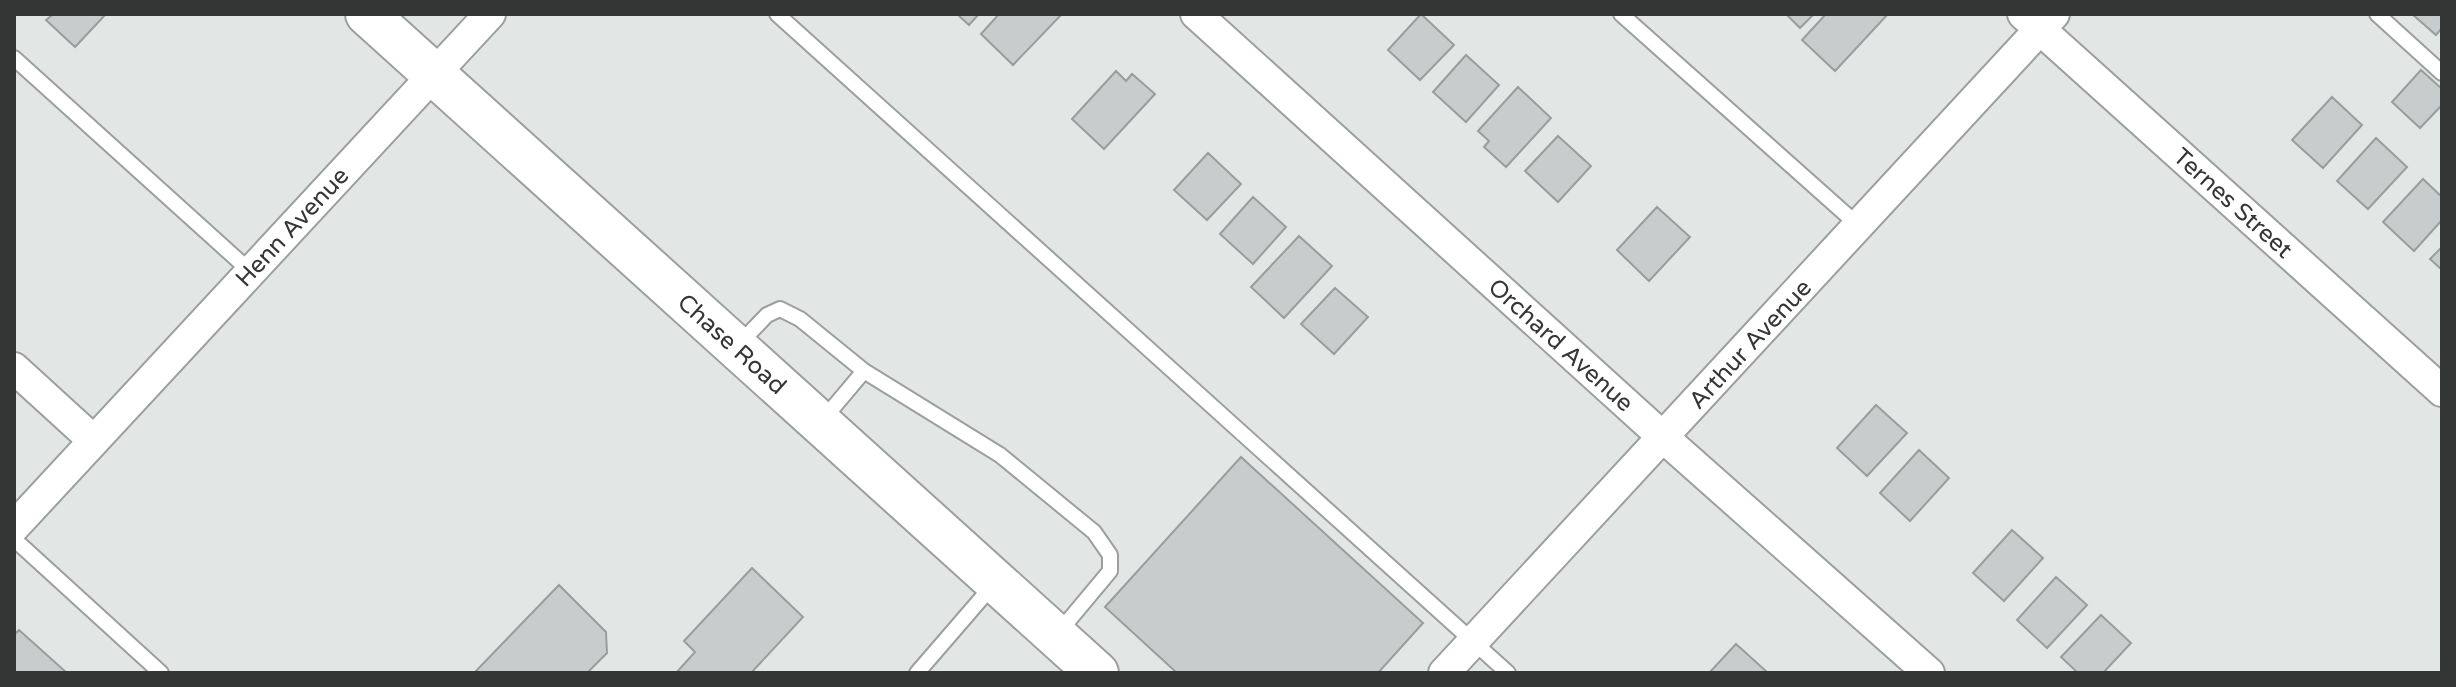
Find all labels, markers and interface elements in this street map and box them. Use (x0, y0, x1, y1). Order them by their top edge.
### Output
street label: Ternes Street (2167, 142, 2298, 264)
street label: Henn Avenue (230, 162, 355, 293)
street label: Orchard Avenue (1482, 273, 1639, 418)
street label: Arthur Avenue (1683, 274, 1818, 415)
street label: Chase Road (671, 288, 792, 401)

